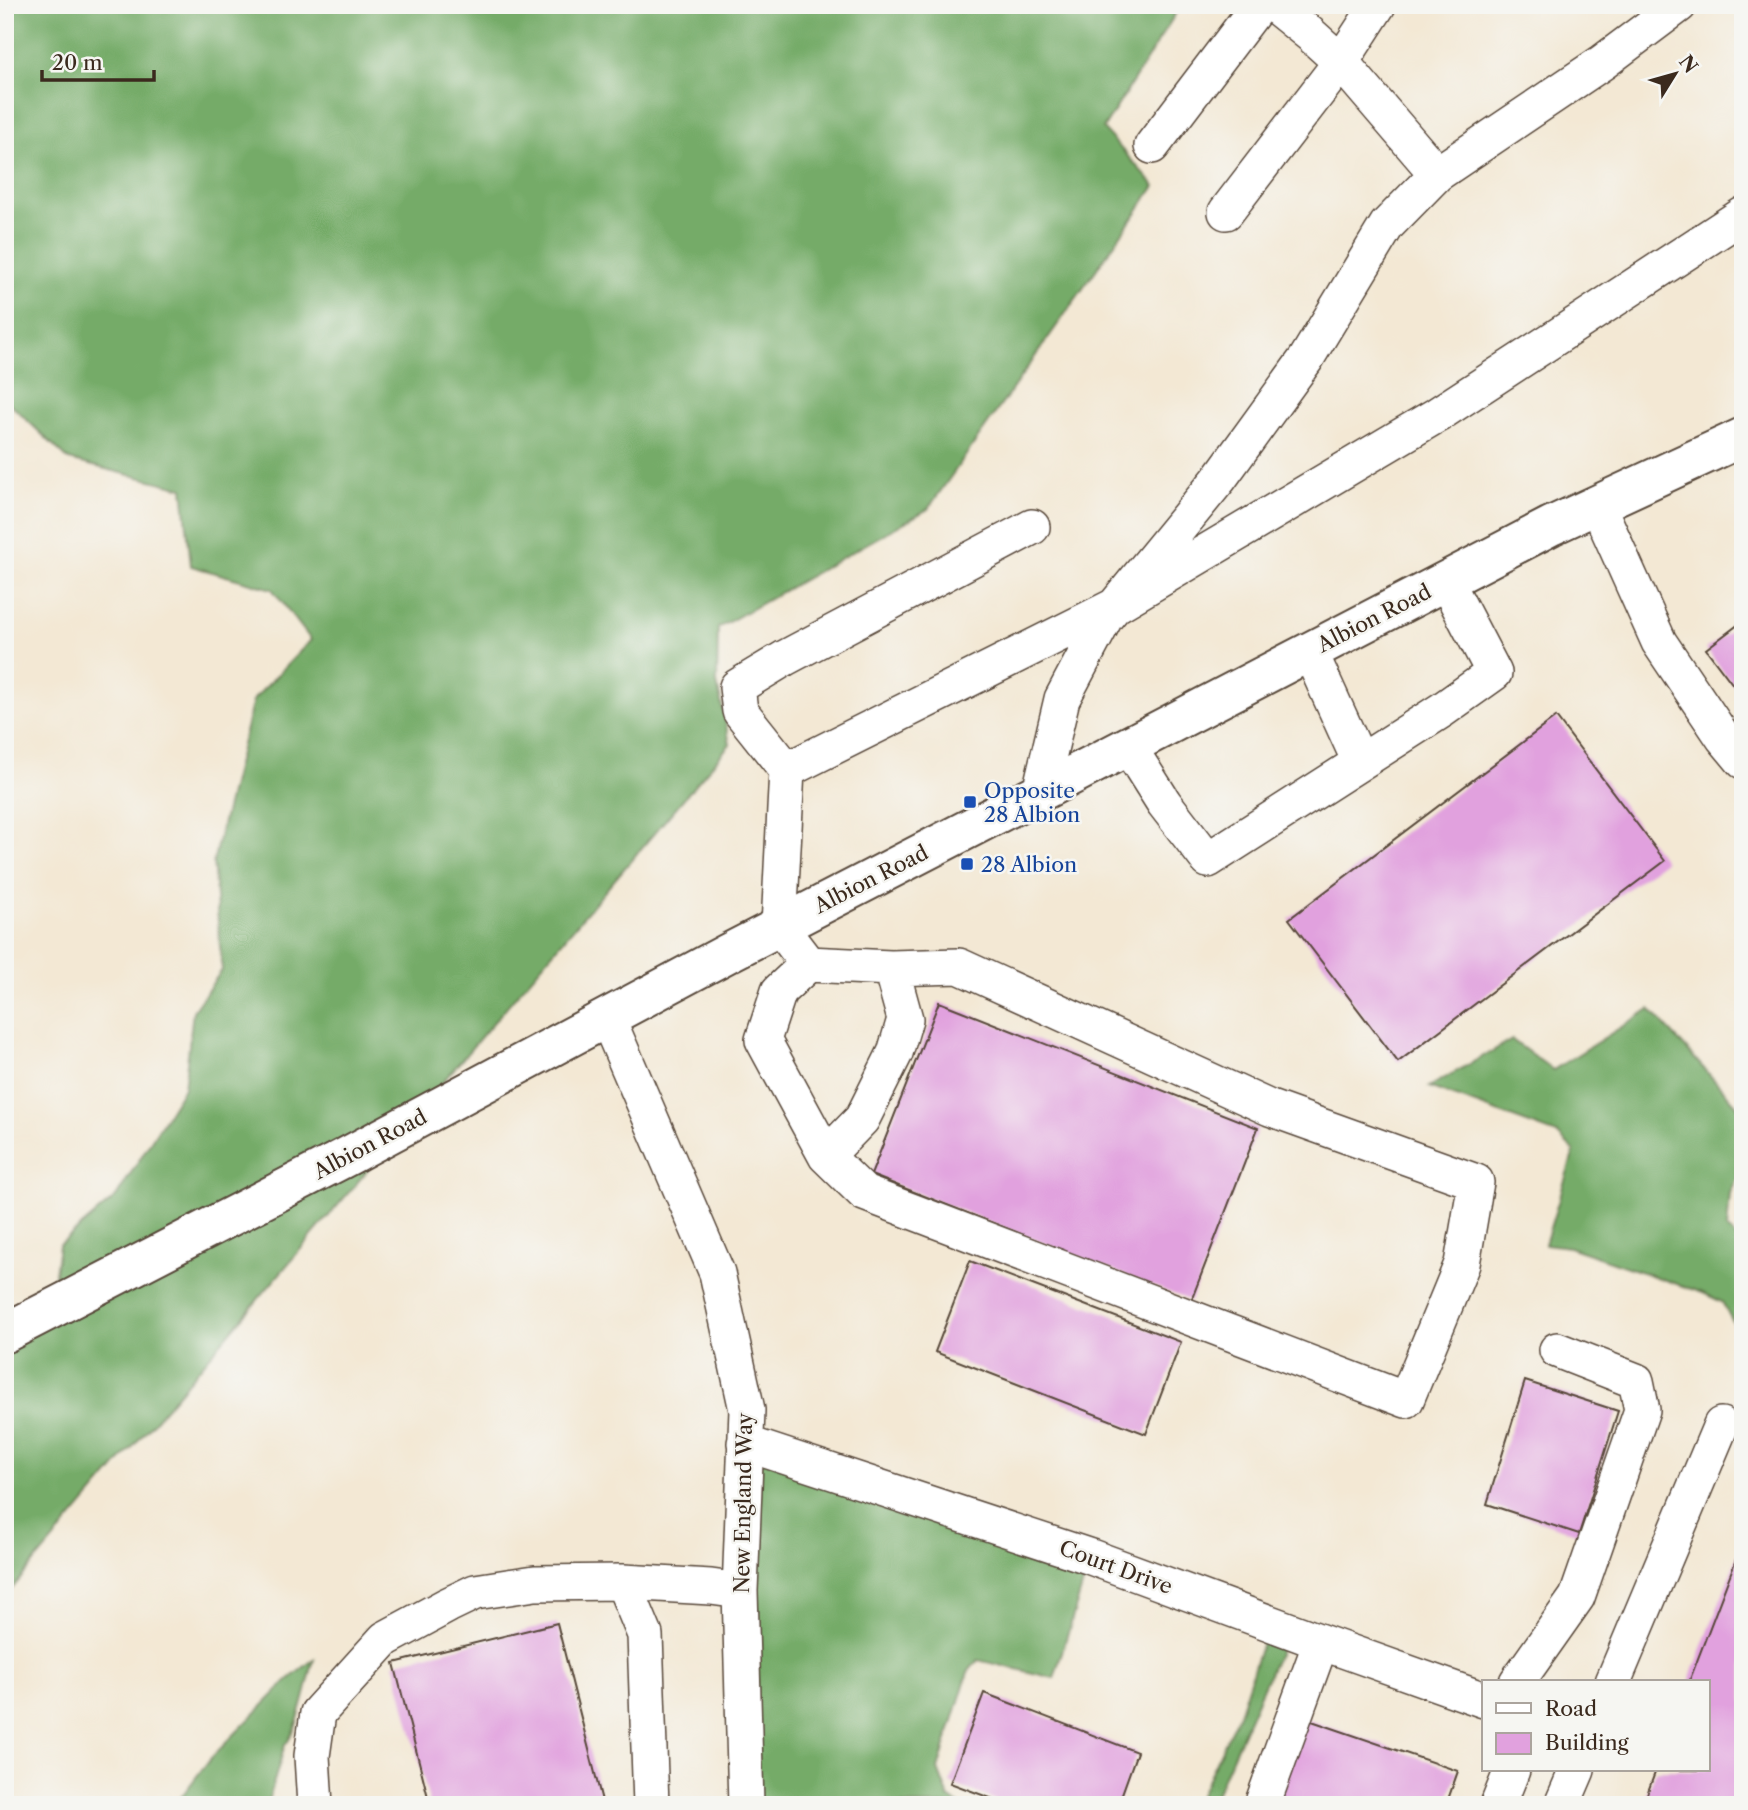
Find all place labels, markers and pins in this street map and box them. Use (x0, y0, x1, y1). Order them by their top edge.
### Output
place label: Opposite 28 Albion (984, 778, 1080, 827)
marker: Opposite 28 Albion (962, 794, 978, 810)
place label: 28 Albion (981, 852, 1077, 877)
marker: 28 Albion (959, 856, 975, 872)

